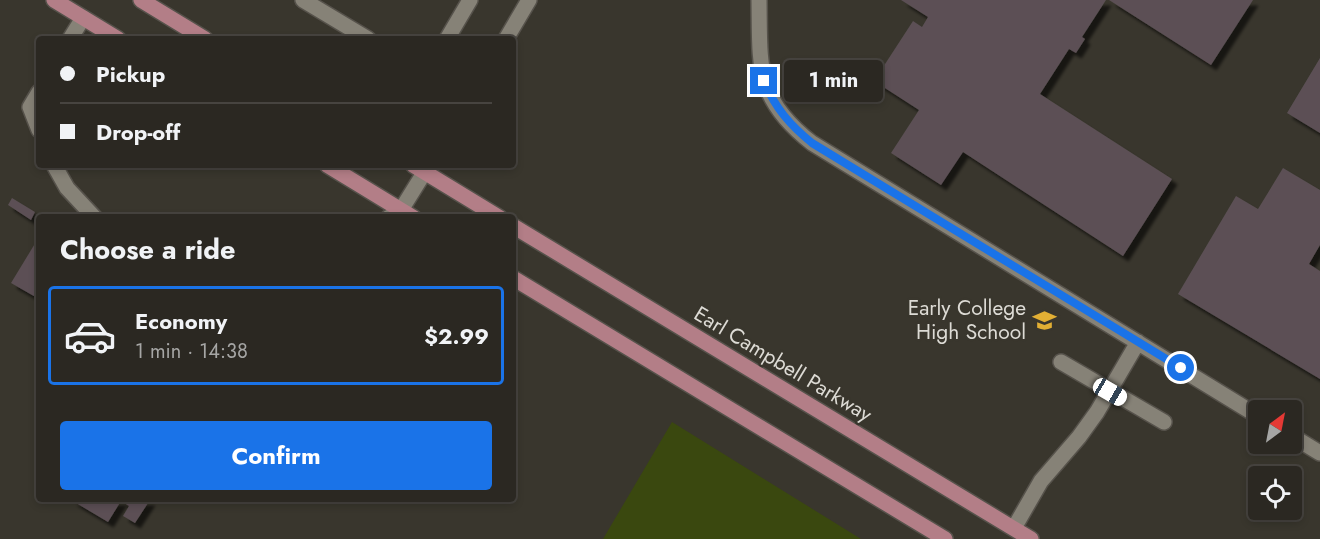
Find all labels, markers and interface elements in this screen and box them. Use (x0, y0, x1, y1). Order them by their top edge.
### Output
text: Pickup (96, 58, 165, 90)
callout: 1 min (785, 60, 884, 102)
text: 1 min (809, 66, 858, 95)
route end (750, 67, 777, 94)
text: Drop-off (96, 116, 180, 148)
text: Choose a ride (60, 230, 235, 269)
place label: Early College High School (908, 293, 1026, 347)
street label: Earl Campbell Parkway (688, 299, 878, 429)
text: Economy (135, 305, 227, 337)
school or university icon: Early College High School (1031, 307, 1057, 333)
icon: car (63, 309, 117, 363)
text: $2.99 (424, 320, 489, 352)
text: 1 min · 14:38 (135, 337, 248, 366)
route start (1167, 354, 1194, 381)
car (1090, 375, 1130, 409)
north arrow (1248, 400, 1302, 454)
map controls (1248, 400, 1302, 520)
button: Confirm (60, 421, 492, 490)
button: locate (1248, 466, 1302, 520)

